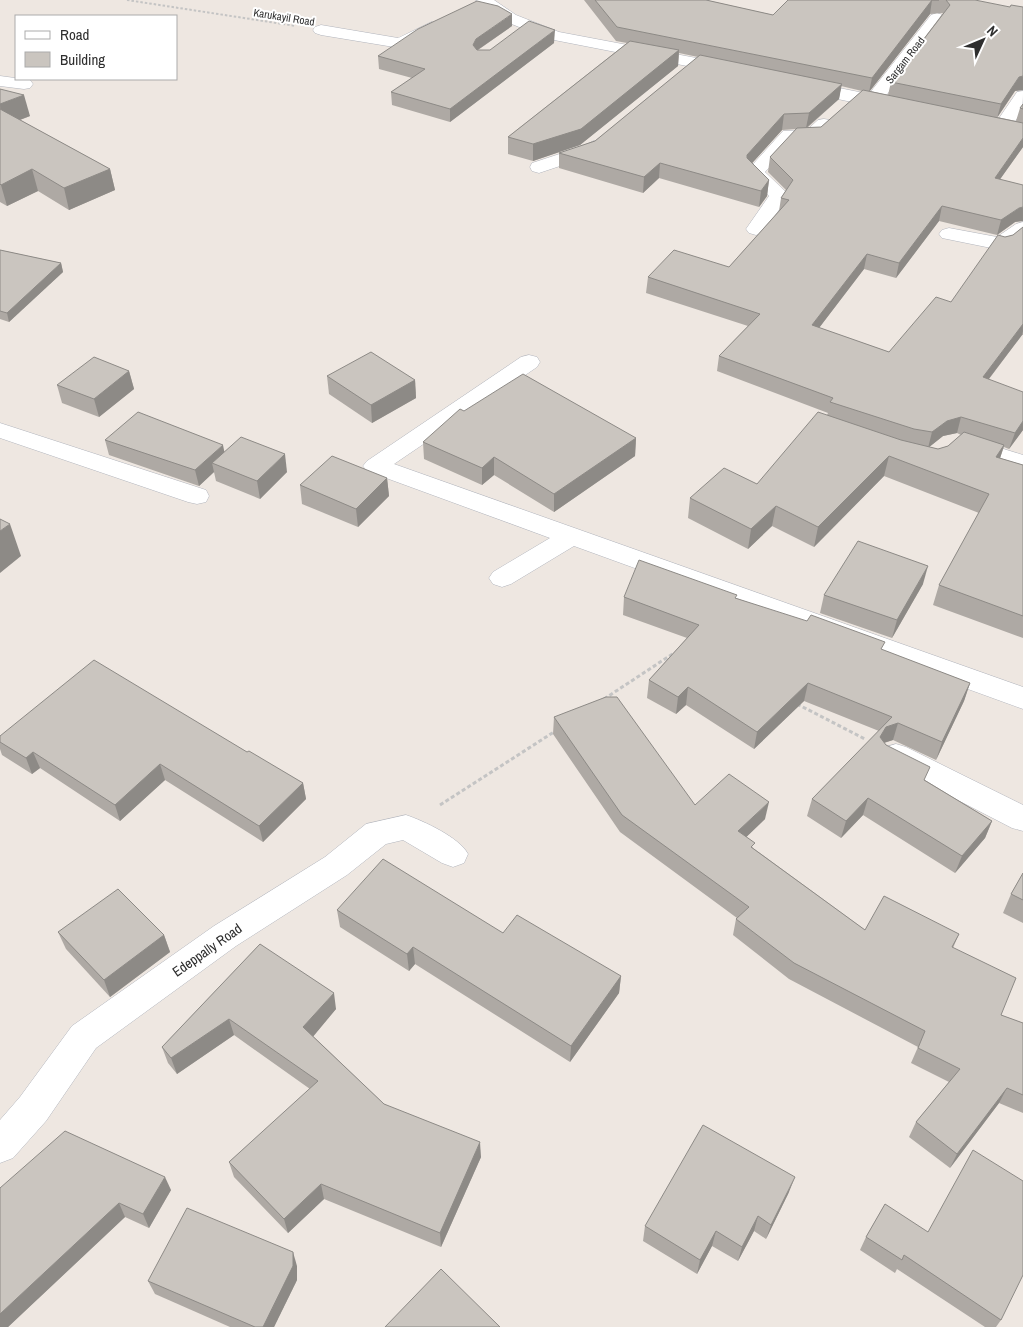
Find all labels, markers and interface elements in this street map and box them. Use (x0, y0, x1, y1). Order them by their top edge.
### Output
street label: Karukayil Road (252, 5, 316, 29)
legend (15, 15, 178, 80)
north arrow (958, 15, 1008, 65)
text: N (983, 22, 1002, 40)
text: Road (60, 24, 89, 45)
street label: Sargam Road (882, 34, 928, 86)
text: Building (60, 49, 105, 70)
street label: Edeppally Road (169, 919, 245, 981)

